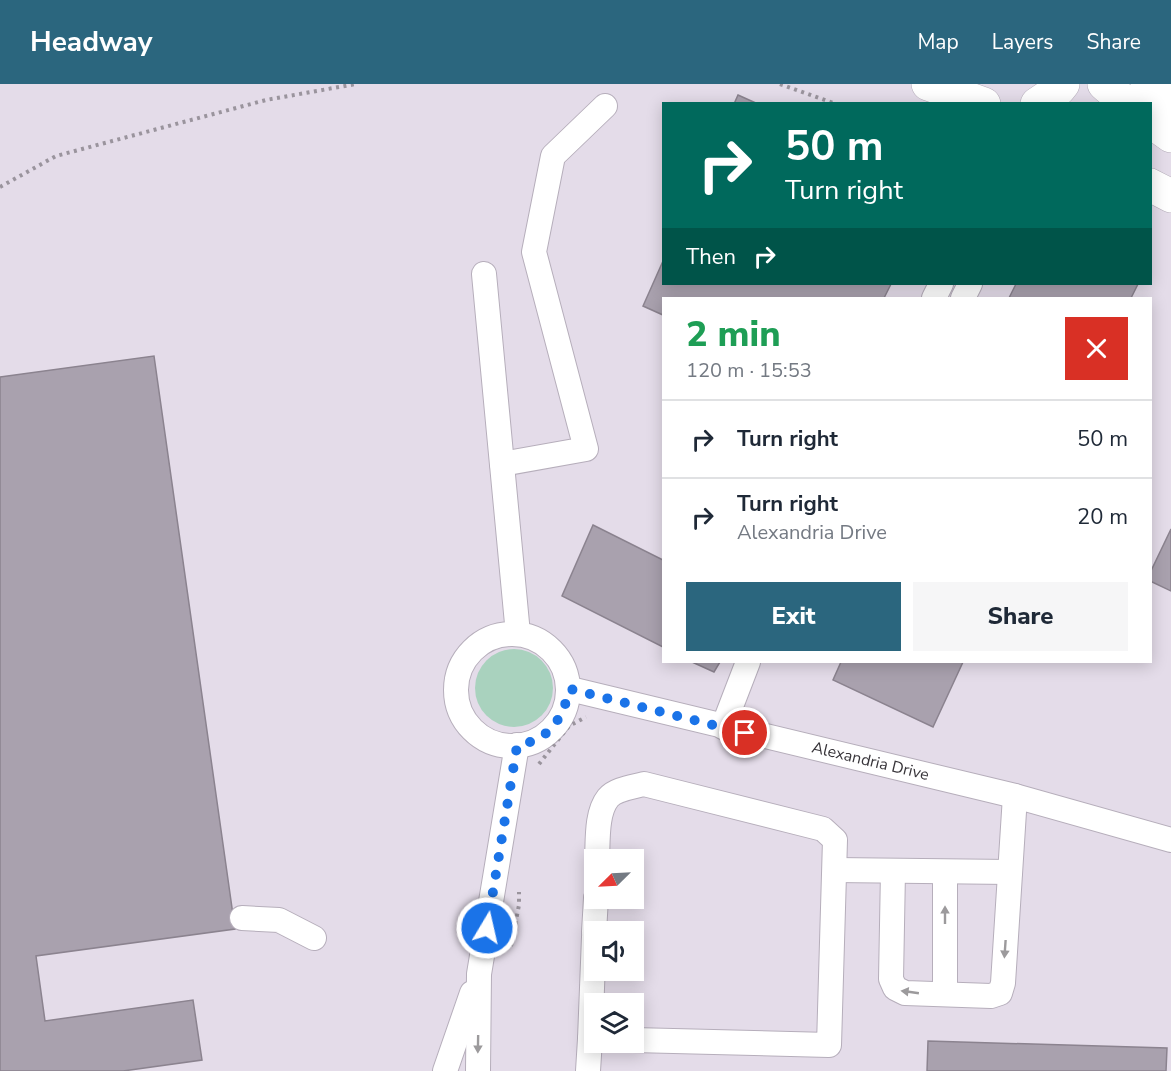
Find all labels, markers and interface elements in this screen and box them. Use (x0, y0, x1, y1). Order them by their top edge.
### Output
text: Headway (30, 23, 152, 61)
text: Map (917, 28, 959, 56)
text: Layers (992, 28, 1053, 56)
text: Share (1086, 28, 1141, 56)
text: 50 m (785, 118, 884, 175)
icon: right (686, 126, 764, 204)
text: Turn right (785, 172, 903, 209)
icon: right (748, 240, 781, 273)
text: Then (686, 242, 736, 272)
text: 2 min (686, 310, 781, 359)
button: close (1065, 317, 1128, 380)
text: 120 m · 15:53 (686, 357, 812, 384)
icon: right (686, 423, 719, 456)
text: Turn right (737, 424, 838, 454)
text: 50 m (1077, 424, 1128, 454)
text: Turn right (737, 489, 838, 519)
icon: right (686, 501, 719, 534)
text: 20 m (1077, 502, 1128, 532)
text: Alexandria Drive (737, 519, 887, 546)
button: Exit (686, 582, 901, 651)
button: Share (913, 582, 1128, 651)
pin (719, 707, 770, 758)
icon: arrive (728, 716, 761, 749)
street label: Alexandria Drive (809, 737, 931, 786)
north arrow (584, 849, 644, 909)
map controls (584, 849, 644, 1053)
position arrow (455, 896, 519, 960)
one-way arrow (940, 905, 950, 924)
button: sound (584, 921, 644, 981)
one-way arrow (1000, 939, 1010, 958)
one-way arrow (900, 987, 919, 996)
button: layers (584, 993, 644, 1053)
one-way arrow (473, 1034, 483, 1053)

